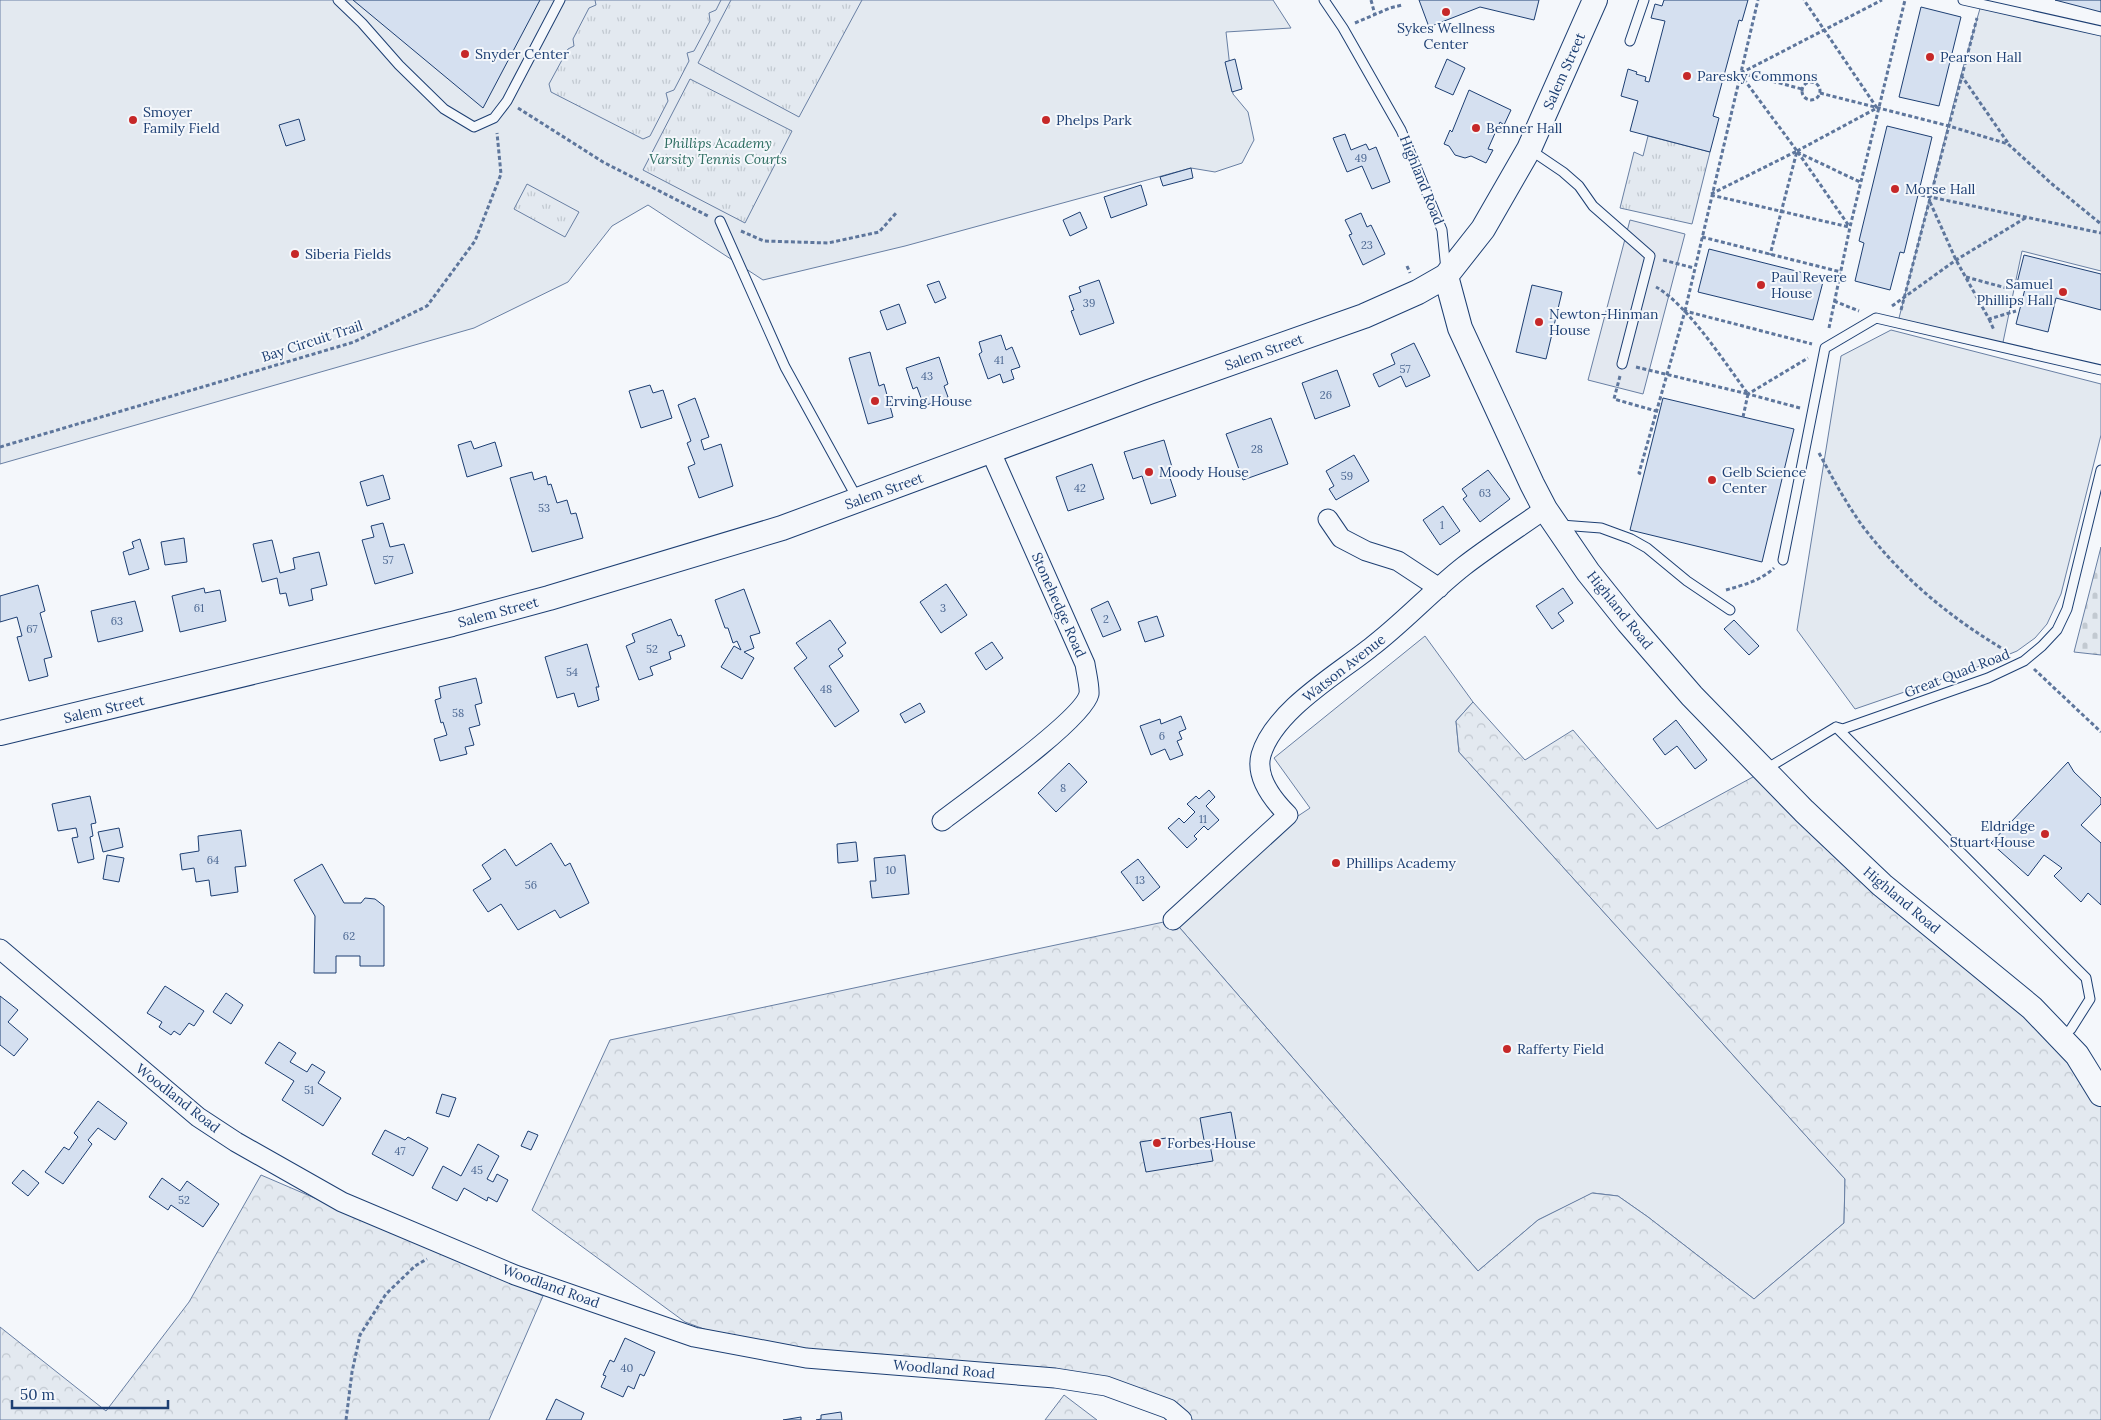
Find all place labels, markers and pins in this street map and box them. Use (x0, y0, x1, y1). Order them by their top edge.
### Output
marker: Sykes Wellness Center (1440, 6, 1452, 18)
place label: Sykes Wellness Center (1397, 19, 1495, 53)
place label: Snyder Center (475, 45, 569, 63)
marker: Snyder Center (459, 48, 471, 60)
place label: Pearson Hall (1940, 48, 2022, 66)
marker: Pearson Hall (1924, 51, 1936, 63)
place label: Paresky Commons (1697, 67, 1817, 85)
marker: Paresky Commons (1681, 70, 1693, 82)
place label: Smoyer Family Field (143, 103, 220, 137)
place label: Phelps Park (1056, 111, 1132, 129)
marker: Smoyer Family Field (127, 114, 139, 126)
marker: Phelps Park (1040, 114, 1052, 126)
place label: Benner Hall (1486, 119, 1562, 137)
marker: Benner Hall (1470, 122, 1482, 134)
place label: Morse Hall (1905, 180, 1976, 198)
marker: Morse Hall (1889, 183, 1901, 195)
place label: Siberia Fields (305, 245, 391, 263)
marker: Siberia Fields (289, 248, 301, 260)
place label: Paul Revere House (1771, 268, 1847, 302)
place label: Samuel Phillips Hall (1977, 275, 2053, 309)
marker: Paul Revere House (1755, 279, 1767, 291)
marker: Samuel Phillips Hall (2057, 286, 2069, 298)
place label: Newton-Hinman House (1549, 305, 1659, 339)
marker: Newton-Hinman House (1533, 316, 1545, 328)
place label: Erving House (885, 392, 972, 410)
marker: Erving House (869, 395, 881, 407)
place label: Moody House (1159, 463, 1249, 481)
place label: Gelb Science Center (1722, 463, 1807, 497)
marker: Moody House (1143, 466, 1155, 478)
marker: Gelb Science Center (1706, 474, 1718, 486)
place label: Eldridge Stuart House (1950, 817, 2035, 851)
marker: Eldridge Stuart House (2039, 828, 2051, 840)
place label: Phillips Academy (1346, 854, 1457, 872)
marker: Phillips Academy (1330, 857, 1342, 869)
place label: Rafferty Field (1517, 1040, 1604, 1058)
marker: Rafferty Field (1501, 1043, 1513, 1055)
place label: Forbes House (1167, 1134, 1256, 1152)
marker: Forbes House (1151, 1137, 1163, 1149)

